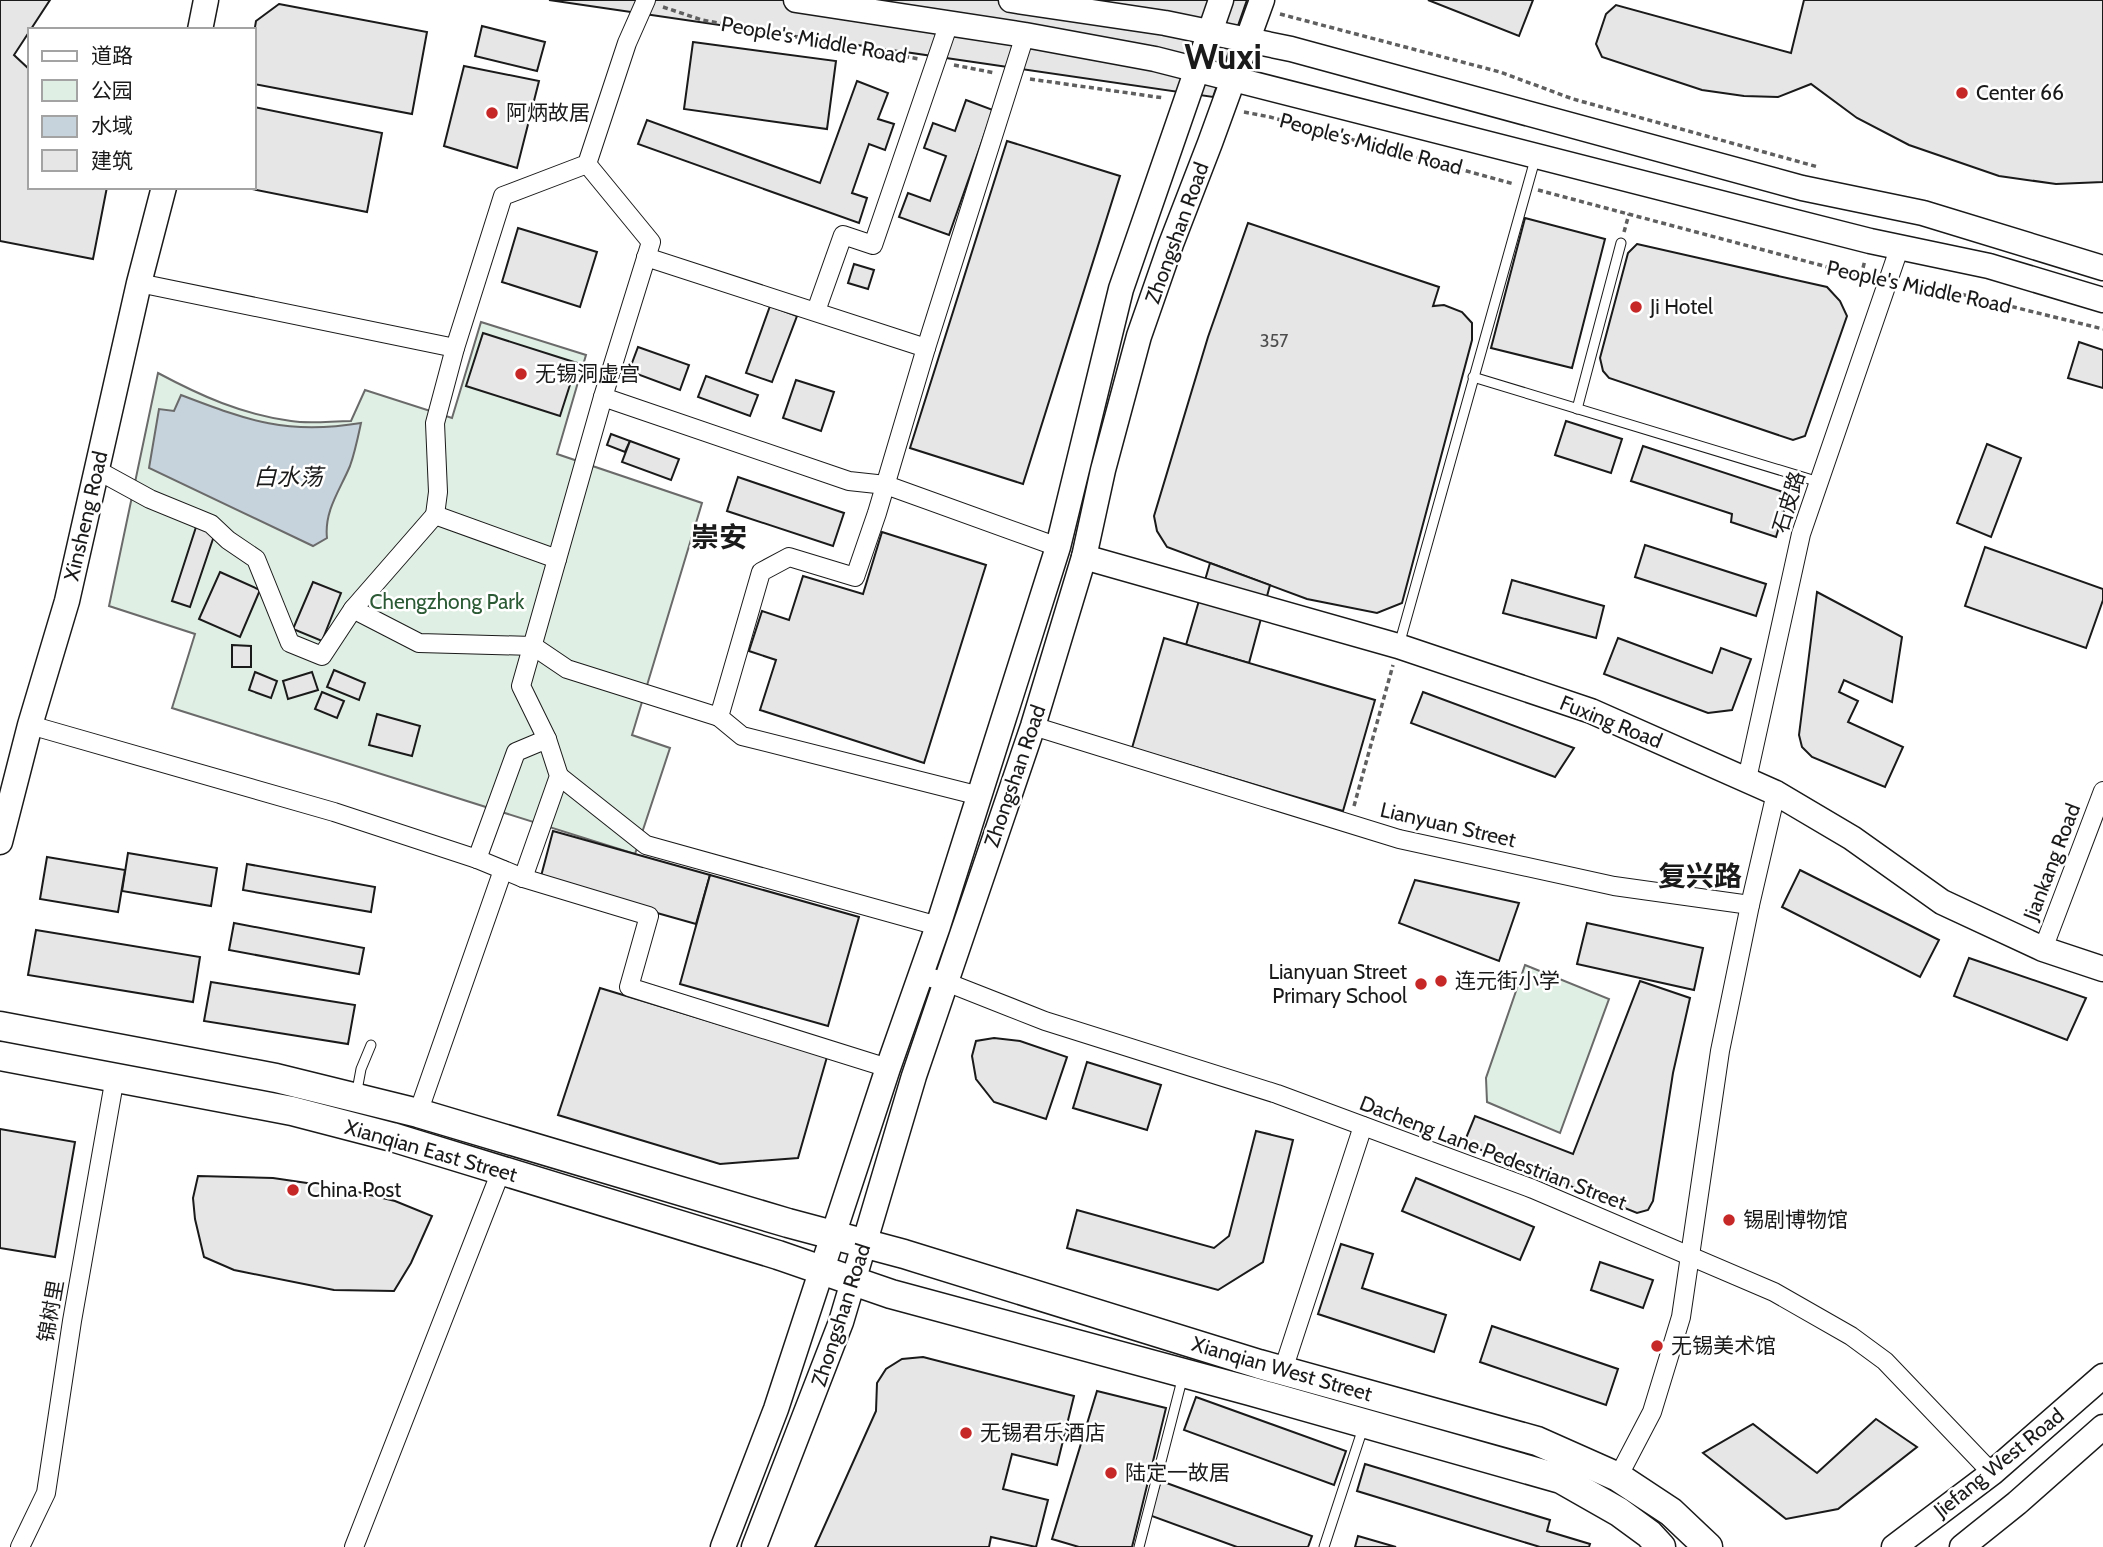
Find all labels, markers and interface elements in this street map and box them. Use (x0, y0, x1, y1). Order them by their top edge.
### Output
street label: People's Middle Road (719, 11, 909, 68)
legend (28, 28, 256, 189)
district label: Wuxi (1184, 35, 1262, 78)
text: 道路 (91, 43, 133, 68)
text: 公园 (91, 78, 133, 103)
place label: Center 66 (1976, 80, 2064, 105)
marker: Center 66 (1954, 85, 1970, 101)
place label: 阿炳故居 (506, 100, 590, 125)
marker: 阿炳故居 (484, 105, 500, 121)
street label: People's Middle Road (1277, 107, 1465, 180)
text: 水域 (91, 113, 133, 138)
text: 建筑 (91, 148, 133, 173)
street label: Zhongshan Road (1139, 159, 1214, 307)
street label: People's Middle Road (1824, 255, 2014, 318)
place label: Ji Hotel (1649, 294, 1713, 319)
marker: Ji Hotel (1628, 299, 1644, 315)
house number: 357 (1260, 330, 1288, 352)
place label: 无锡洞虚宫 (535, 361, 640, 386)
marker: 无锡洞虚宫 (513, 366, 529, 382)
street label: Xinsheng Road (58, 449, 113, 583)
water label: 白水荡 (254, 463, 327, 491)
street label: 石皮路 (1767, 468, 1810, 536)
district label: 崇安 (691, 520, 747, 554)
park label: Chengzhong Park (370, 589, 525, 614)
street label: Fuxing Road (1556, 690, 1666, 753)
street label: Zhongshan Road (978, 701, 1051, 850)
street label: Lianyuan Street (1378, 797, 1518, 852)
street label: Jiankang Road (2017, 800, 2085, 925)
district label: 复兴路 (1658, 859, 1742, 893)
place label: Lianyuan Street Primary School (1268, 959, 1407, 1008)
place label: 连元街小学 (1455, 968, 1560, 993)
marker: 连元街小学 (1433, 973, 1449, 989)
marker: Lianyuan Street Primary School (1413, 976, 1429, 992)
street label: Dacheng Lane Pedestrian Street (1356, 1090, 1630, 1215)
street label: Xianqian East Street (342, 1114, 520, 1187)
place label: China Post (307, 1177, 401, 1202)
marker: China Post (285, 1182, 301, 1198)
place label: 锡剧博物馆 (1743, 1207, 1848, 1232)
marker: 锡剧博物馆 (1721, 1212, 1737, 1228)
street label: Zhongshan Road (806, 1240, 875, 1389)
street label: 锦树里 (33, 1278, 68, 1344)
street label: Xianqian West Street (1189, 1331, 1375, 1406)
place label: 无锡美术馆 (1671, 1333, 1776, 1358)
marker: 无锡美术馆 (1649, 1338, 1665, 1354)
street label: Jiefang West Road (1928, 1403, 2069, 1523)
place label: 无锡君乐酒店 (980, 1420, 1106, 1445)
marker: 无锡君乐酒店 (958, 1425, 974, 1441)
place label: 陆定一故居 (1125, 1460, 1230, 1485)
marker: 陆定一故居 (1103, 1465, 1119, 1481)

